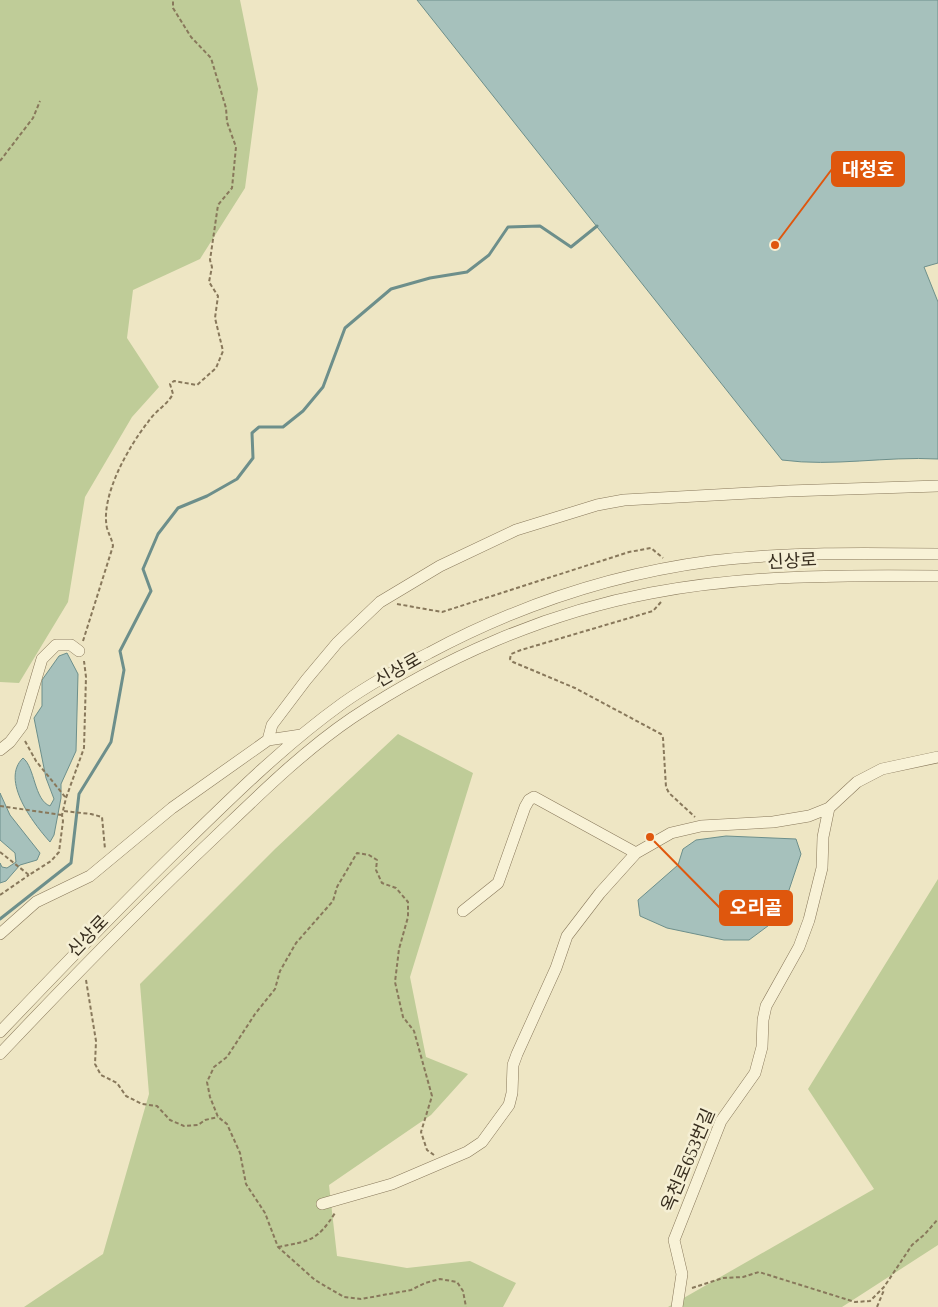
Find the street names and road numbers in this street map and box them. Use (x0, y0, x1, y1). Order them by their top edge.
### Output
street label: 신상로 (767, 550, 817, 572)
street label: 신상로 (371, 649, 425, 691)
street label: 신상로 (64, 911, 112, 961)
street label: 옥천로653번길 (657, 1106, 719, 1214)

